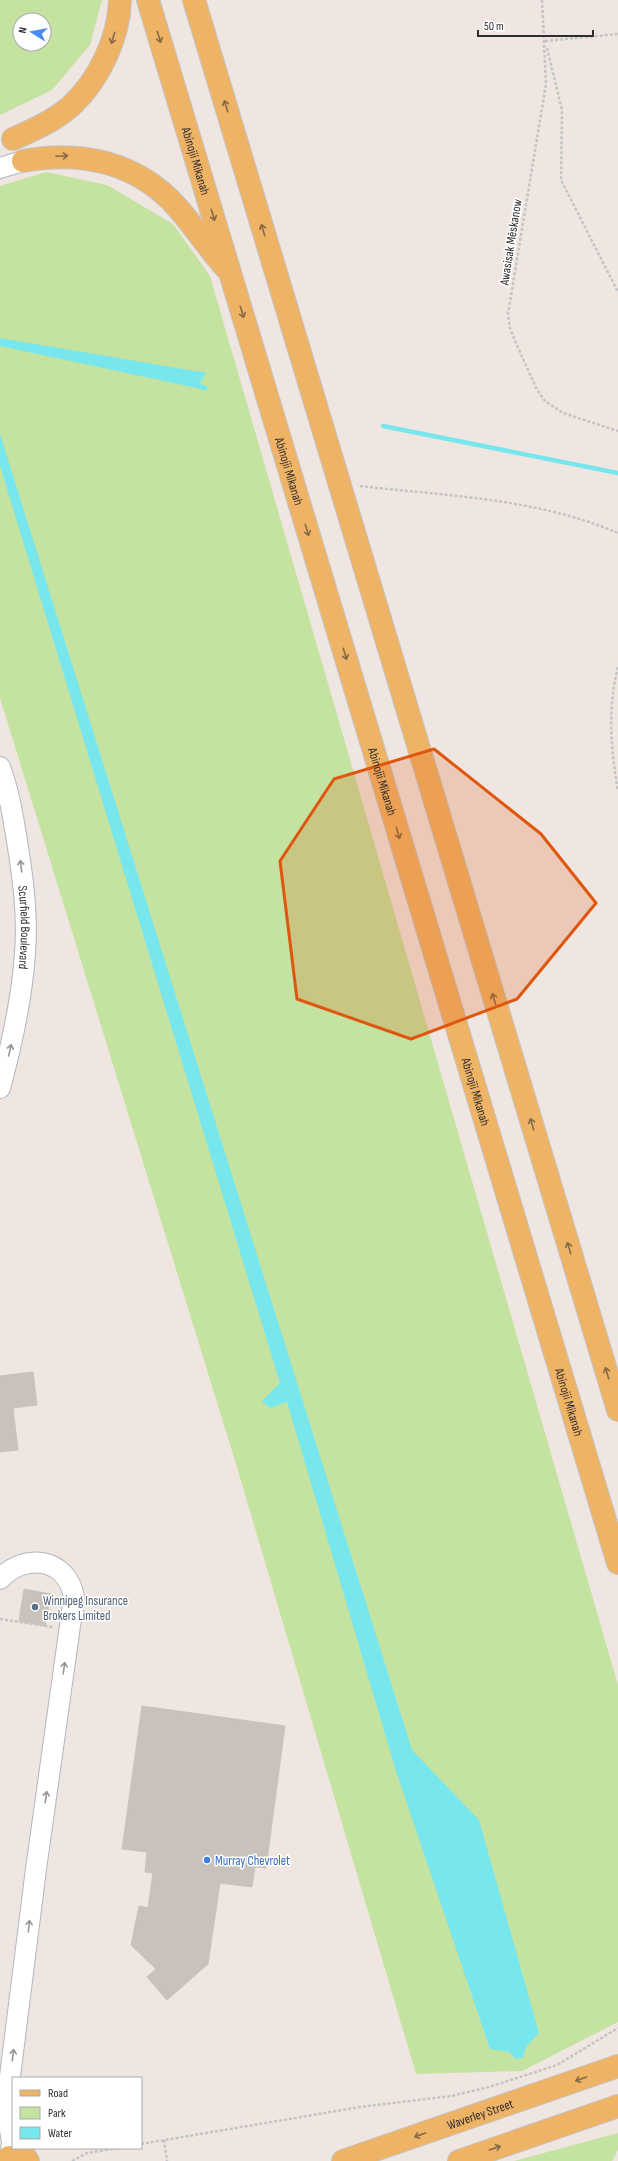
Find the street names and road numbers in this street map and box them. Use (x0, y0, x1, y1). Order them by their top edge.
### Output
street label: Abinojii Mikanah (177, 124, 213, 197)
street label: Awasisak Mēskanow (496, 197, 526, 287)
street label: Abinojii Mikanah (271, 435, 306, 507)
street label: Abinojii Mikanah (364, 745, 400, 818)
street label: Scurfield Boulevard (14, 885, 33, 970)
street label: Abinojii Mikanah (457, 1055, 493, 1128)
street label: Abinojii Mikanah (551, 1365, 586, 1438)
street label: Waverley Street (445, 2096, 516, 2133)

